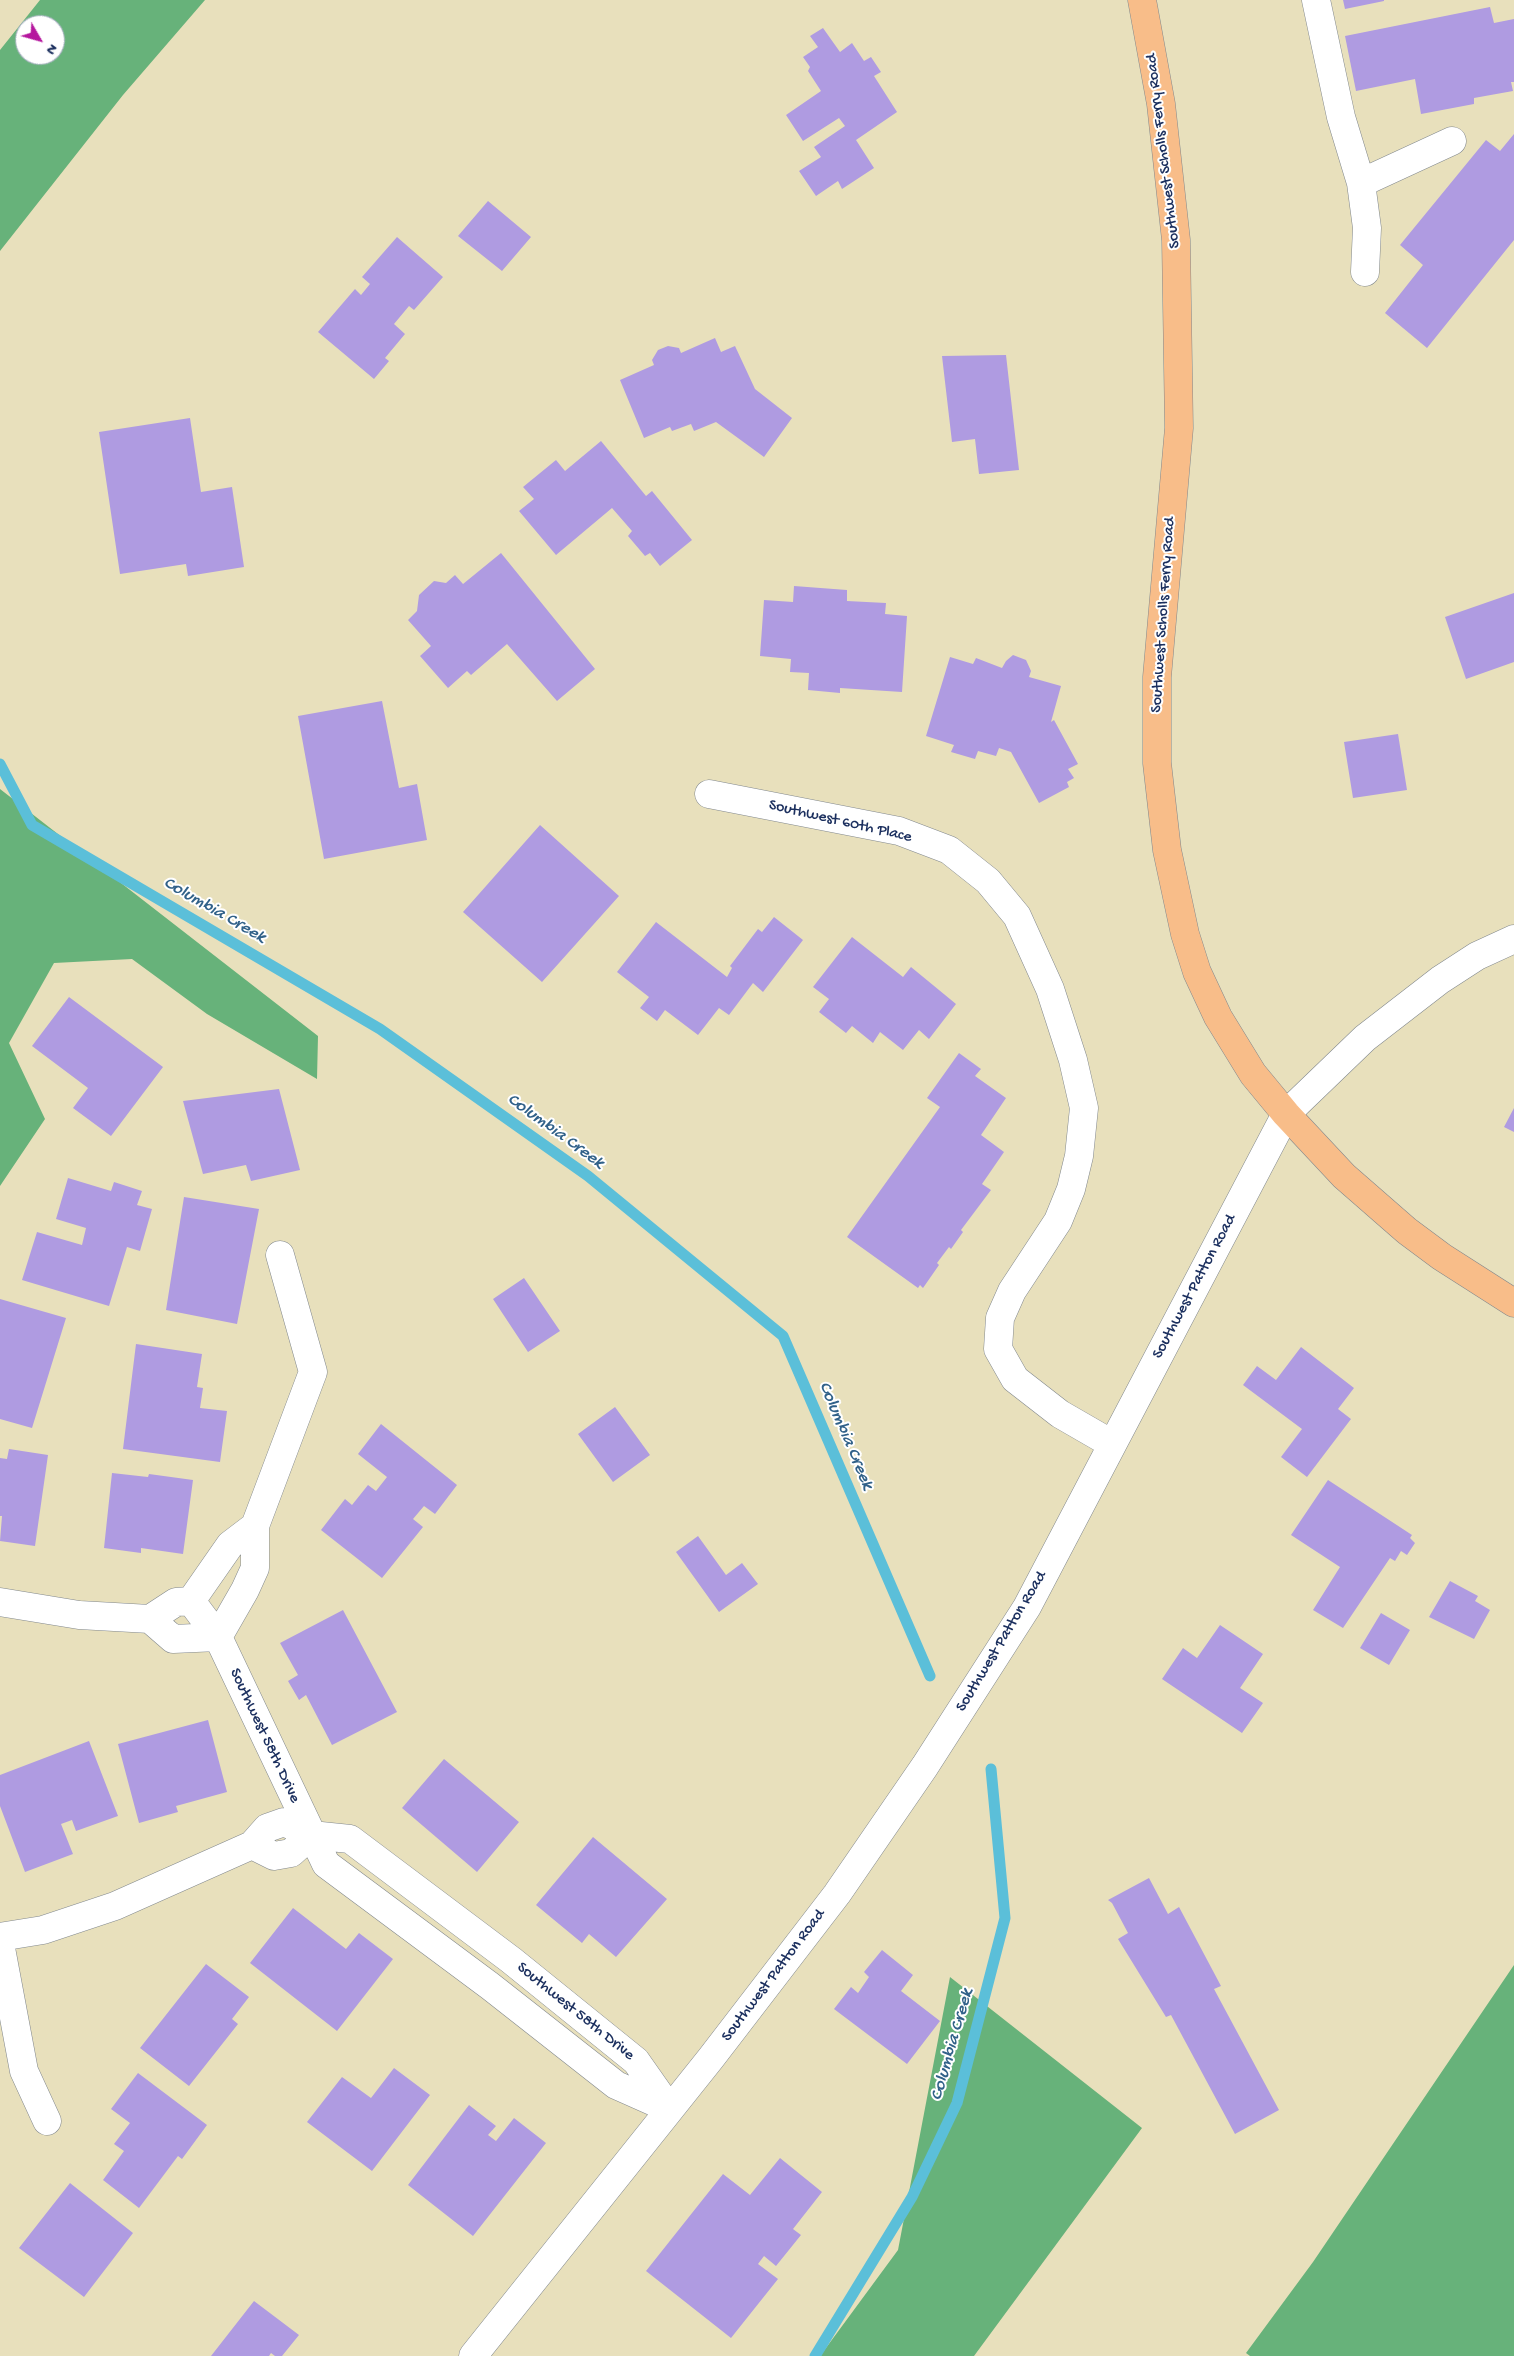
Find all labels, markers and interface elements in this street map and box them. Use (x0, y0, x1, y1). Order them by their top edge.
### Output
north arrow (15, 15, 65, 65)
text: N (42, 40, 61, 58)
street label: Southwest Scholls Ferry Road (1143, 53, 1185, 249)
street label: Southwest Scholls Ferry Road (1148, 517, 1180, 713)
street label: Southwest 60th Place (767, 796, 913, 848)
water label: Columbia Creek (159, 873, 269, 949)
water label: Columbia Creek (502, 1090, 608, 1174)
street label: Southwest Patton Road (1149, 1212, 1241, 1362)
water label: Columbia Creek (813, 1379, 877, 1493)
street label: Southwest Patton Road (952, 1568, 1052, 1716)
street label: Southwest 58th Drive (224, 1666, 304, 1806)
street label: Southwest Patton Road (718, 1906, 830, 2046)
street label: Southwest 58th Drive (512, 1959, 638, 2065)
water label: Columbia Creek (927, 1987, 979, 2103)

